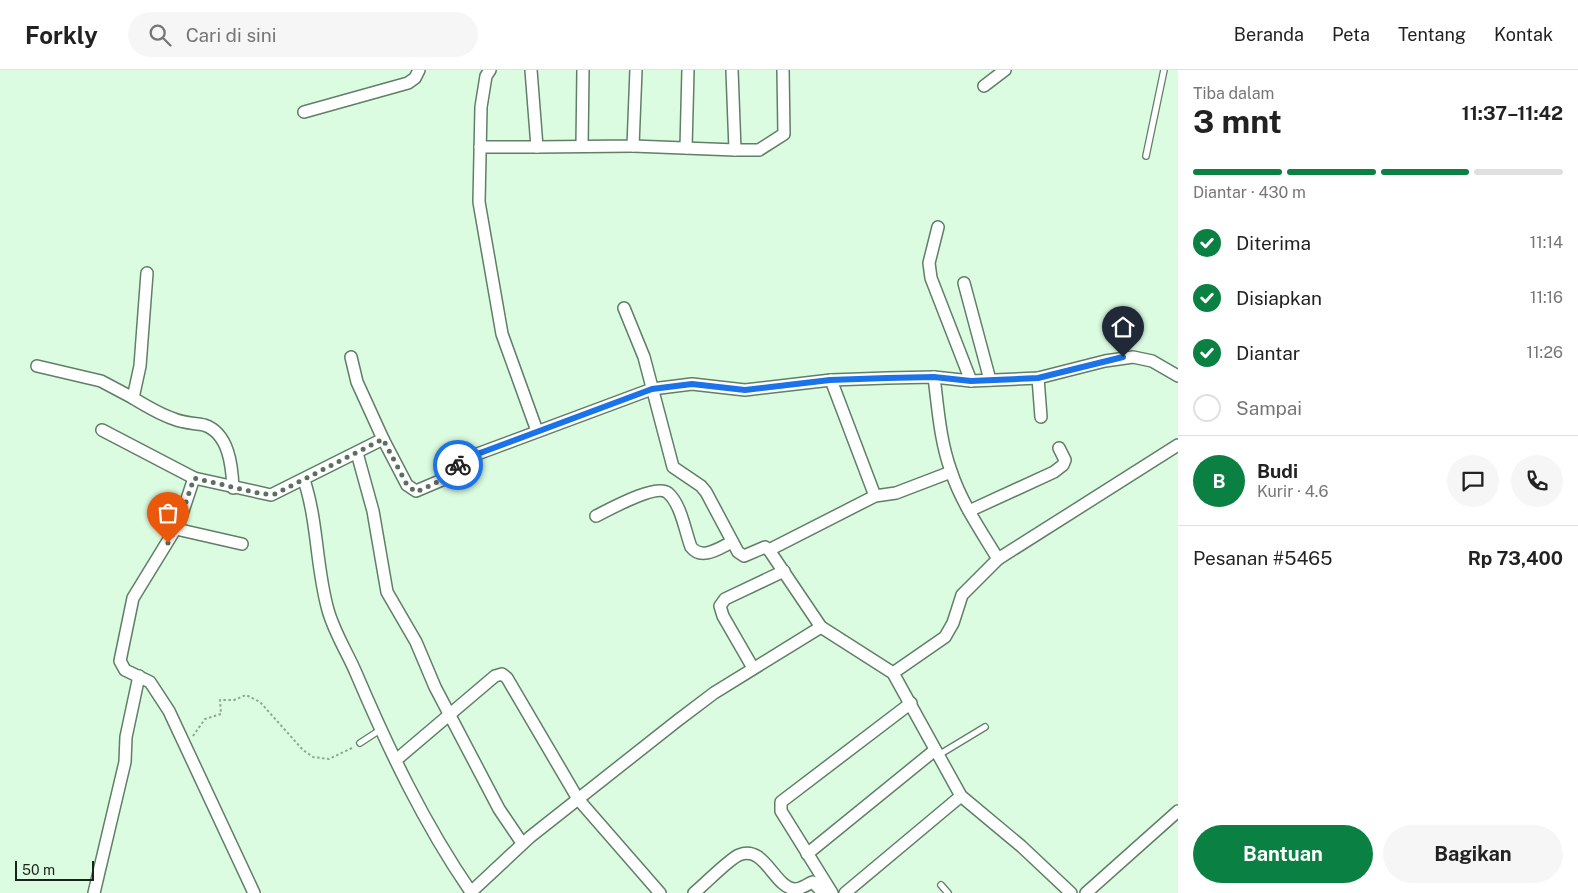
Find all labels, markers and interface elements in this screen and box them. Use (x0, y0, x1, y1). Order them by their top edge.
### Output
search box (128, 12, 478, 57)
text: Forkly (25, 21, 98, 49)
icon: search (146, 21, 174, 49)
text: Cari di sini (186, 24, 277, 46)
text: Beranda (1234, 24, 1304, 45)
text: Peta (1332, 24, 1370, 45)
text: Tentang (1398, 24, 1466, 45)
text: Kontak (1494, 24, 1553, 45)
text: Tiba dalam (1193, 84, 1274, 103)
text: 11:37–11:42 (1462, 102, 1563, 124)
text: 3 mnt (1193, 103, 1282, 140)
text: Diantar · 430 m (1193, 183, 1306, 202)
icon: check (1193, 229, 1221, 257)
text: Diterima (1236, 232, 1311, 254)
text: 11:14 (1530, 233, 1563, 252)
icon: check (1193, 284, 1221, 312)
text: Disiapkan (1236, 287, 1322, 309)
text: 11:16 (1530, 288, 1563, 307)
pin (1102, 306, 1144, 357)
icon: home (1109, 313, 1137, 341)
icon: check (1193, 339, 1221, 367)
text: Diantar (1236, 342, 1300, 364)
text: 11:26 (1527, 343, 1563, 362)
text: Sampai (1236, 397, 1302, 419)
courier (433, 440, 483, 490)
icon: bike (444, 451, 472, 479)
button: chat (1447, 455, 1499, 507)
button: phone (1511, 455, 1563, 507)
text: Budi (1257, 460, 1298, 482)
text: B (1212, 470, 1226, 492)
text: Kurir · 4.6 (1257, 482, 1328, 501)
pin (147, 492, 189, 543)
icon: bag (154, 499, 182, 527)
text: Pesanan #5465 (1193, 547, 1332, 569)
text: Rp 73,400 (1468, 547, 1563, 569)
button: Bantuan (1193, 825, 1373, 883)
button: Bagikan (1383, 825, 1563, 883)
scale bar (15, 858, 94, 881)
text: 50 m (22, 862, 55, 878)

